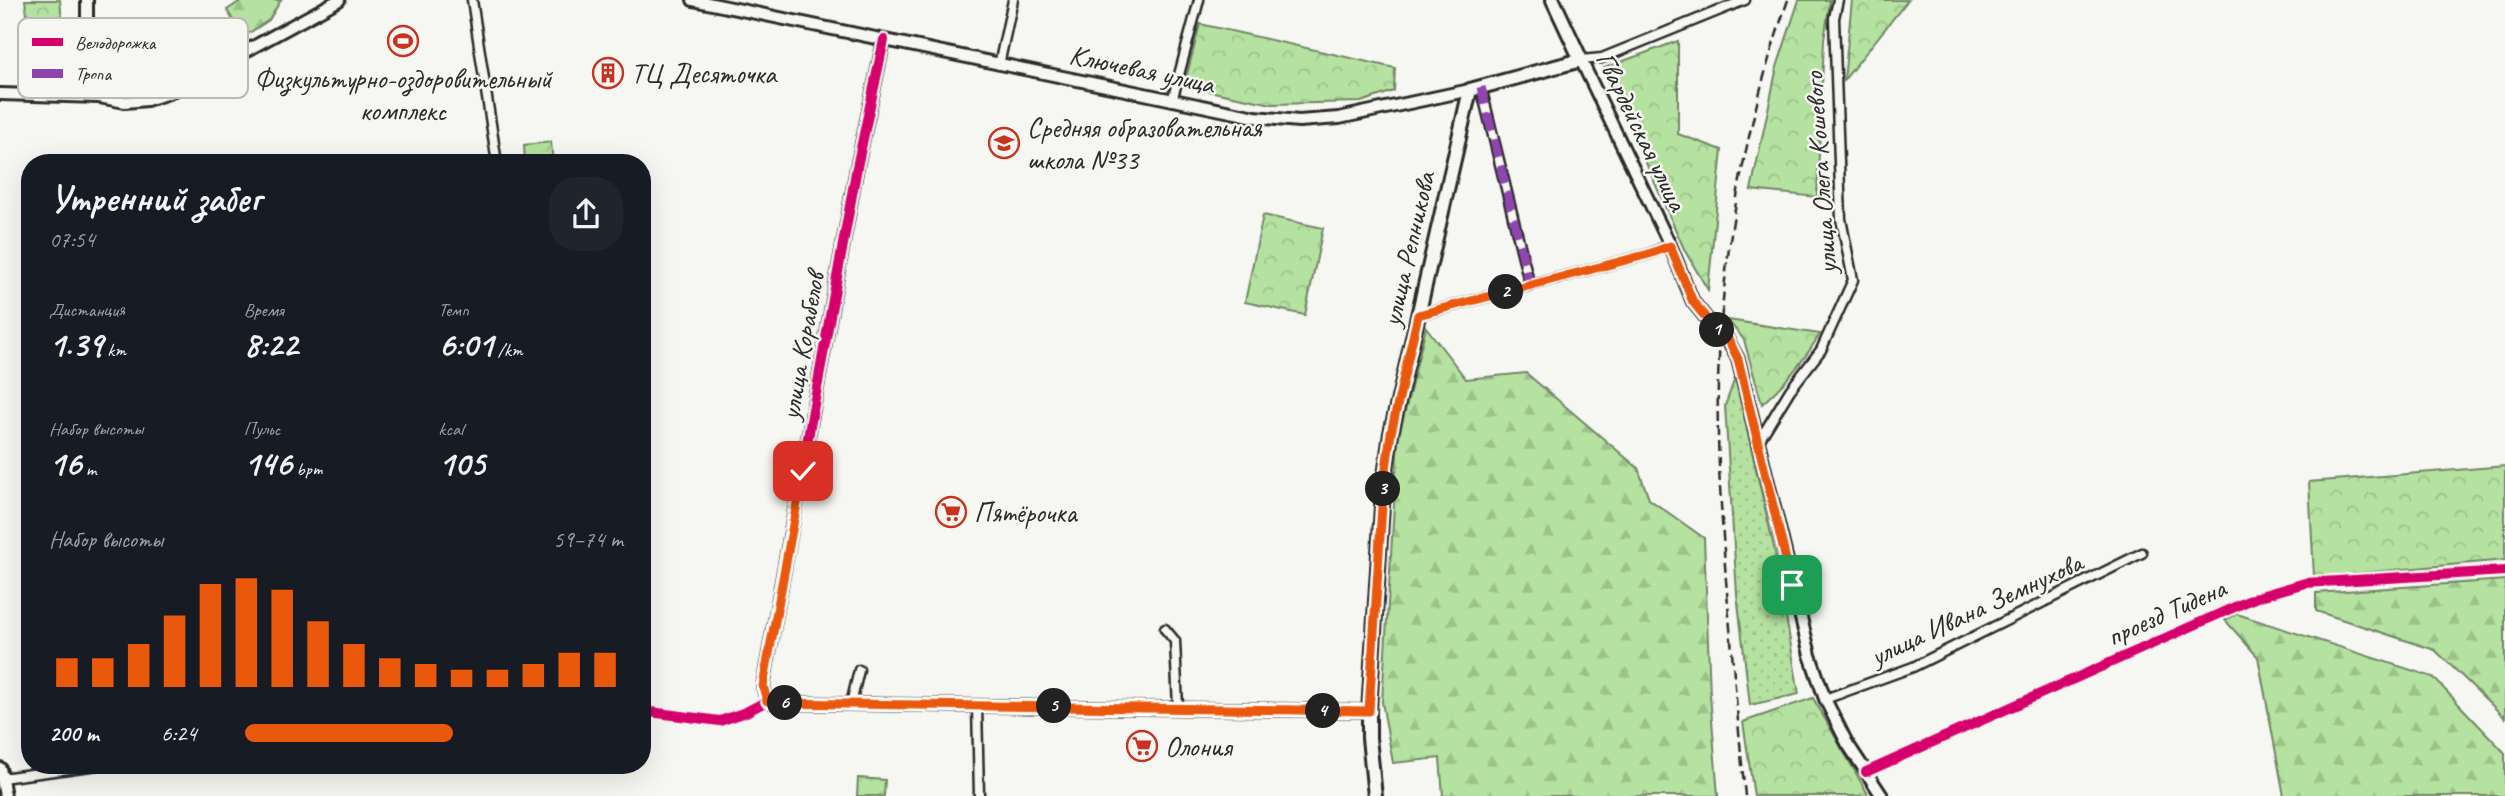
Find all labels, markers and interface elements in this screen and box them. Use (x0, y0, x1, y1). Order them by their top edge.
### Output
legend (18, 18, 248, 98)
sports icon: Физкультурно-оздоровительный комплекс (386, 24, 420, 58)
text: Велодорожка (75, 31, 157, 55)
street label: Ключевая улица (1066, 37, 1219, 102)
street label: Гвардейская улица (1588, 46, 1696, 218)
building icon: ТЦ Десяточка (591, 56, 625, 90)
place label: ТЦ Десяточка (631, 56, 778, 91)
place label: Физкультурно-оздоровительный комплекс (254, 61, 553, 128)
text: Тропа (75, 62, 112, 86)
street label: улица Олега Кошевого (1795, 69, 1845, 277)
place label: Средняя образовательная школа №33 (1027, 110, 1263, 177)
school or university icon: Средняя образовательная школа №33 (987, 126, 1021, 160)
street label: улица Репникова (1373, 167, 1443, 332)
text: Утренний забег (49, 175, 261, 222)
button: share (549, 177, 623, 251)
text: 07:54 (49, 225, 95, 254)
street label: улица Корабелов (771, 264, 833, 424)
pin: 2 (1488, 274, 1524, 310)
text: 2 (1501, 279, 1510, 303)
text: Дистанция (49, 298, 125, 322)
text: Время (244, 298, 284, 322)
text: Темп (438, 298, 469, 322)
pin: 1 (1700, 312, 1734, 348)
text: 1 (1712, 317, 1721, 341)
text: 1.39 (49, 322, 103, 367)
text: 8:22 (244, 322, 298, 367)
text: 6:01 (438, 322, 493, 367)
text: km (103, 338, 126, 362)
text: /km (493, 338, 523, 362)
text: Набор высоты (49, 417, 143, 441)
text: Пульс (244, 417, 280, 441)
text: kcal (438, 417, 463, 441)
text: 16 (49, 441, 81, 486)
text: 146 (244, 441, 292, 486)
text: 105 (438, 441, 485, 486)
pin (773, 441, 833, 501)
icon: check (784, 452, 822, 490)
text: m (81, 457, 97, 481)
text: bpm (292, 457, 322, 481)
pin: 3 (1366, 472, 1400, 506)
text: 3 (1378, 476, 1387, 500)
supermarket icon: Пятёрочка (934, 495, 968, 529)
place label: Пятёрочка (974, 495, 1078, 530)
text: Набор высоты (49, 525, 163, 554)
text: 59–74 m (553, 525, 623, 554)
street label: улица Ивана Земнухова (1863, 544, 2090, 674)
pin (1762, 555, 1822, 615)
icon: arrive (1773, 566, 1811, 604)
street label: проезд Тидена (2101, 569, 2233, 654)
pin: 6 (768, 686, 802, 720)
pin: 5 (1036, 688, 1072, 724)
text: 6 (780, 690, 789, 714)
text: 5 (1049, 693, 1058, 717)
pin: 4 (1306, 694, 1340, 728)
text: 4 (1318, 698, 1327, 722)
text: 200 m (49, 719, 99, 748)
text: 6:24 (161, 719, 197, 748)
supermarket icon: Олония (1125, 729, 1159, 763)
place label: Олония (1165, 729, 1234, 764)

